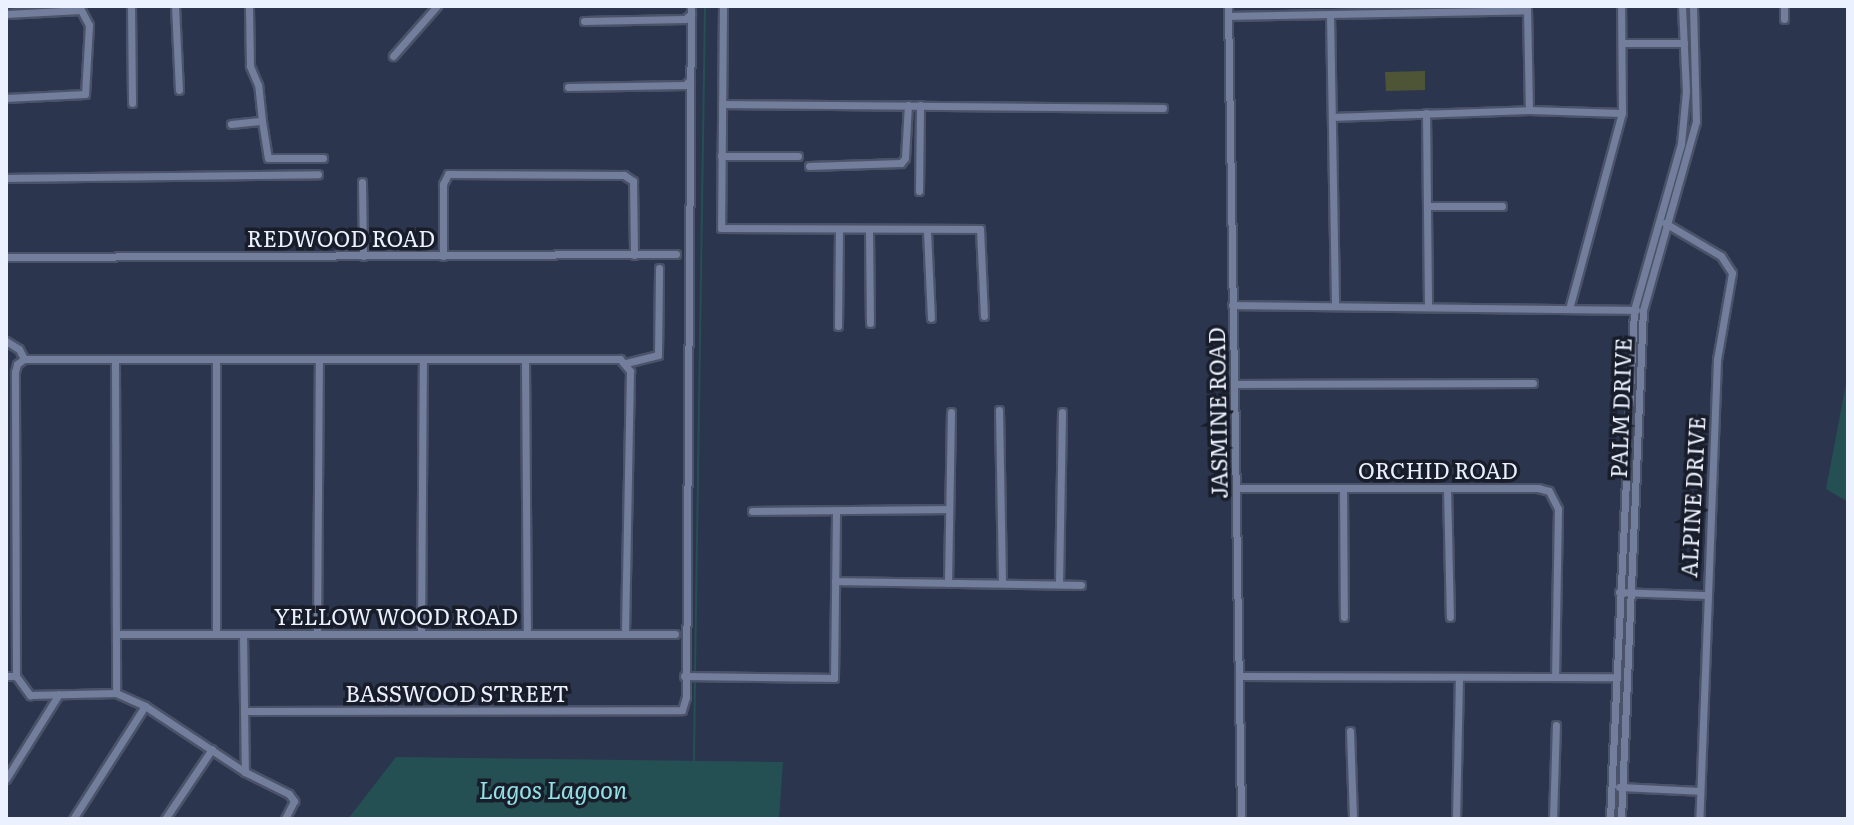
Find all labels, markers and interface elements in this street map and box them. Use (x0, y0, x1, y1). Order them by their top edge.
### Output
street label: REDWOOD ROAD (247, 225, 435, 251)
street label: JASMINE ROAD (1202, 327, 1232, 499)
street label: PALM DRIVE (1604, 337, 1636, 479)
street label: ALPINE DRIVE (1675, 416, 1709, 578)
street label: ORCHID ROAD (1358, 457, 1518, 483)
street label: YELLOW WOOD ROAD (274, 603, 518, 629)
street label: BASSWOOD STREET (345, 680, 569, 706)
water label: Lagos Lagoon (479, 775, 627, 803)

